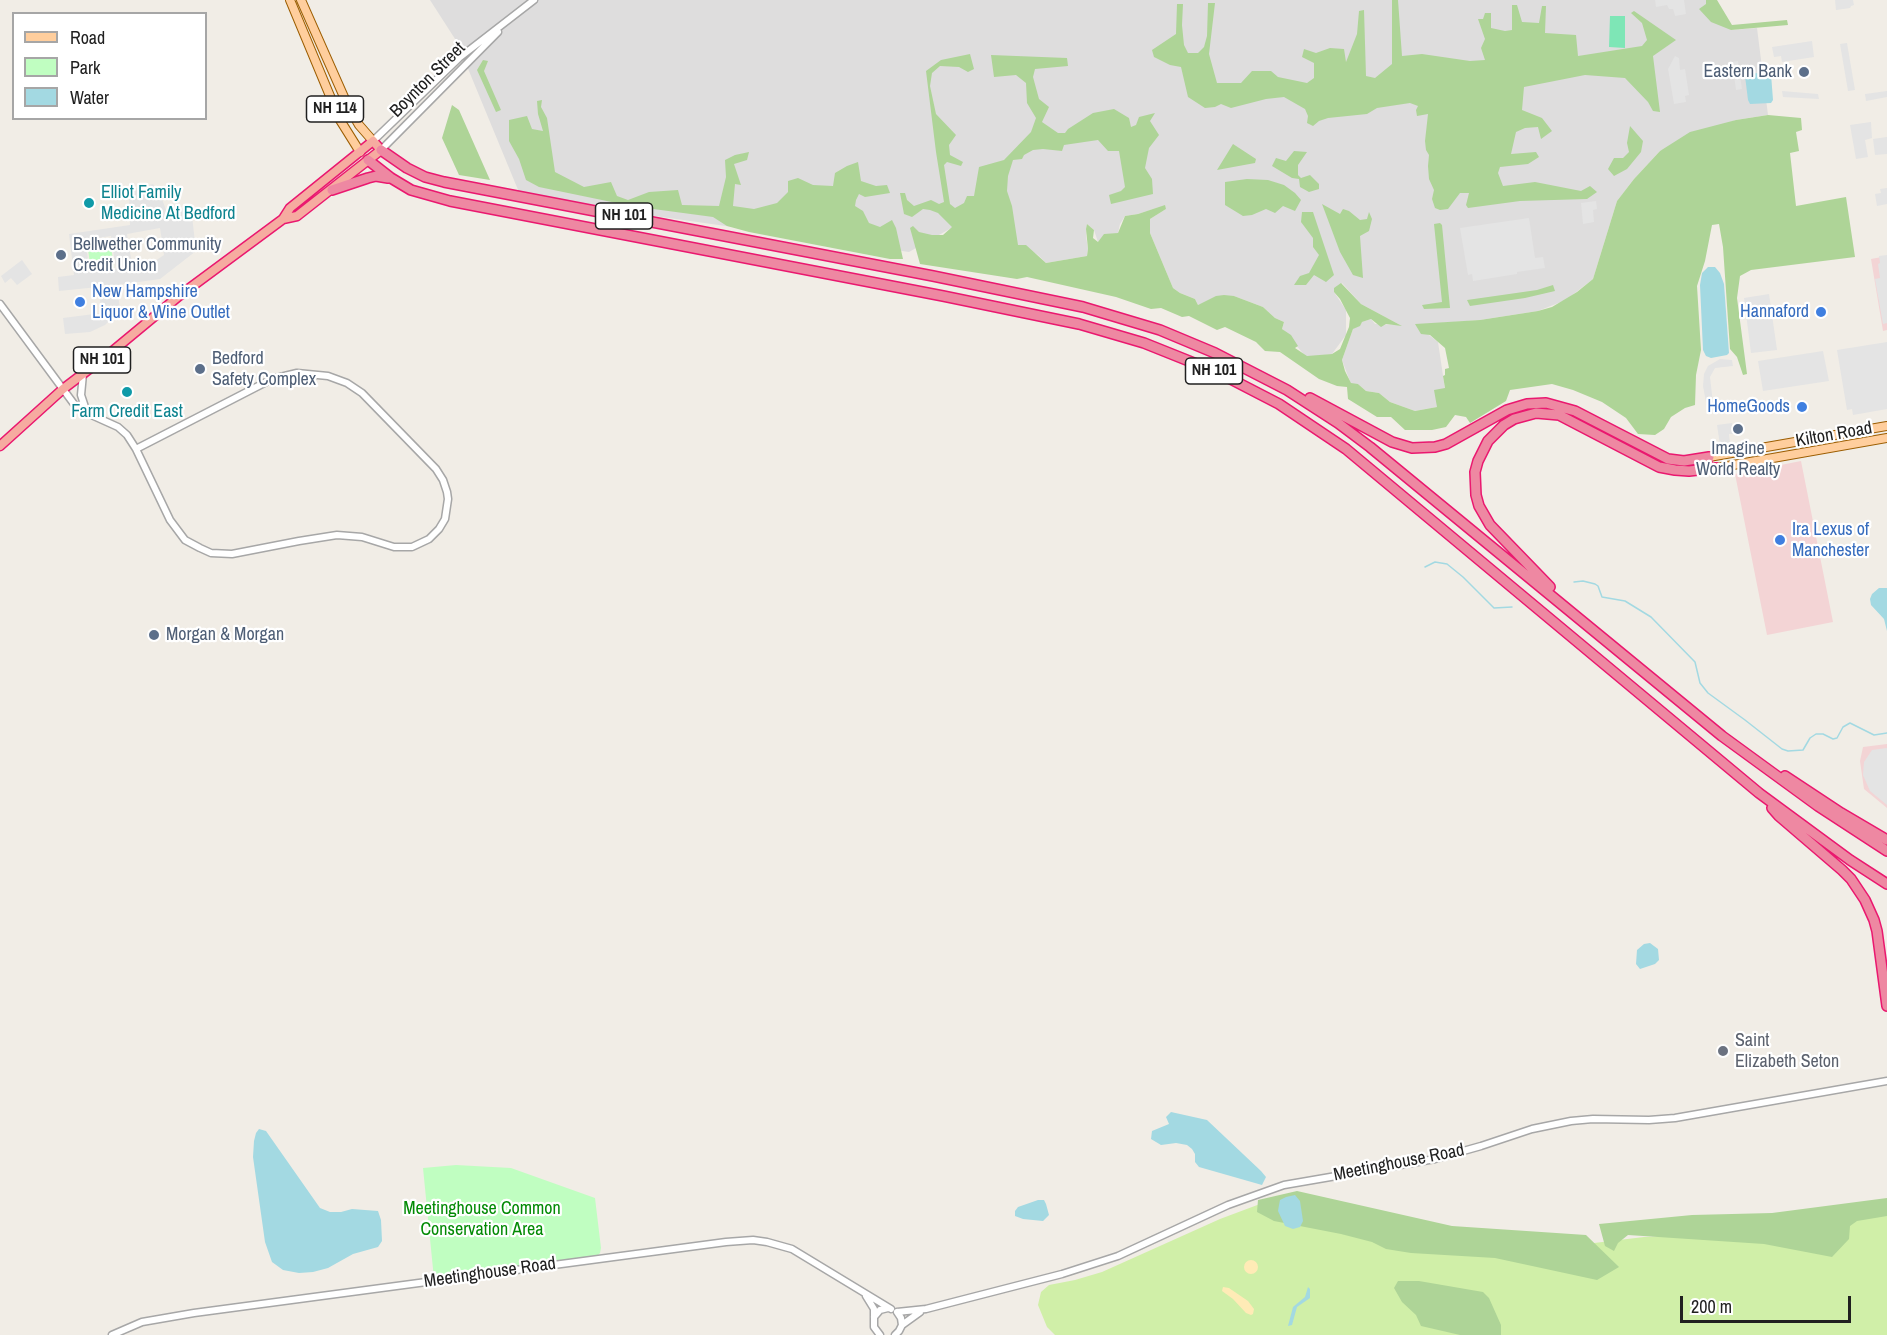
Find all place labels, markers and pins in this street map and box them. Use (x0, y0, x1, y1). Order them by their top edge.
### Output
place label: Eastern Bank (1703, 61, 1792, 83)
marker: Eastern Bank (1797, 65, 1811, 79)
place label: Elliot Family Medicine At Bedford (101, 182, 236, 224)
marker: Elliot Family Medicine At Bedford (82, 196, 96, 210)
place label: Bellwether Community Credit Union (73, 234, 221, 276)
marker: Bellwether Community Credit Union (54, 248, 68, 262)
place label: New Hampshire Liquor & Wine Outlet (92, 281, 230, 324)
marker: New Hampshire Liquor & Wine Outlet (73, 295, 87, 309)
place label: Hannaford (1740, 301, 1809, 323)
marker: Hannaford (1814, 305, 1828, 319)
place label: Bedford Safety Complex (212, 348, 316, 391)
marker: Bedford Safety Complex (193, 362, 207, 376)
marker: Farm Credit East (120, 385, 134, 399)
place label: HomeGoods (1707, 396, 1790, 418)
marker: HomeGoods (1795, 400, 1809, 414)
place label: Farm Credit East (71, 401, 183, 423)
marker: Imagine World Realty (1731, 422, 1745, 436)
place label: Imagine World Realty (1696, 438, 1780, 480)
place label: Ira Lexus of Manchester (1792, 519, 1869, 562)
marker: Ira Lexus of Manchester (1773, 533, 1787, 547)
place label: Morgan & Morgan (166, 624, 284, 646)
marker: Morgan & Morgan (147, 628, 161, 642)
place label: Saint Elizabeth Seton (1735, 1030, 1839, 1072)
marker: Saint Elizabeth Seton (1716, 1044, 1730, 1058)

